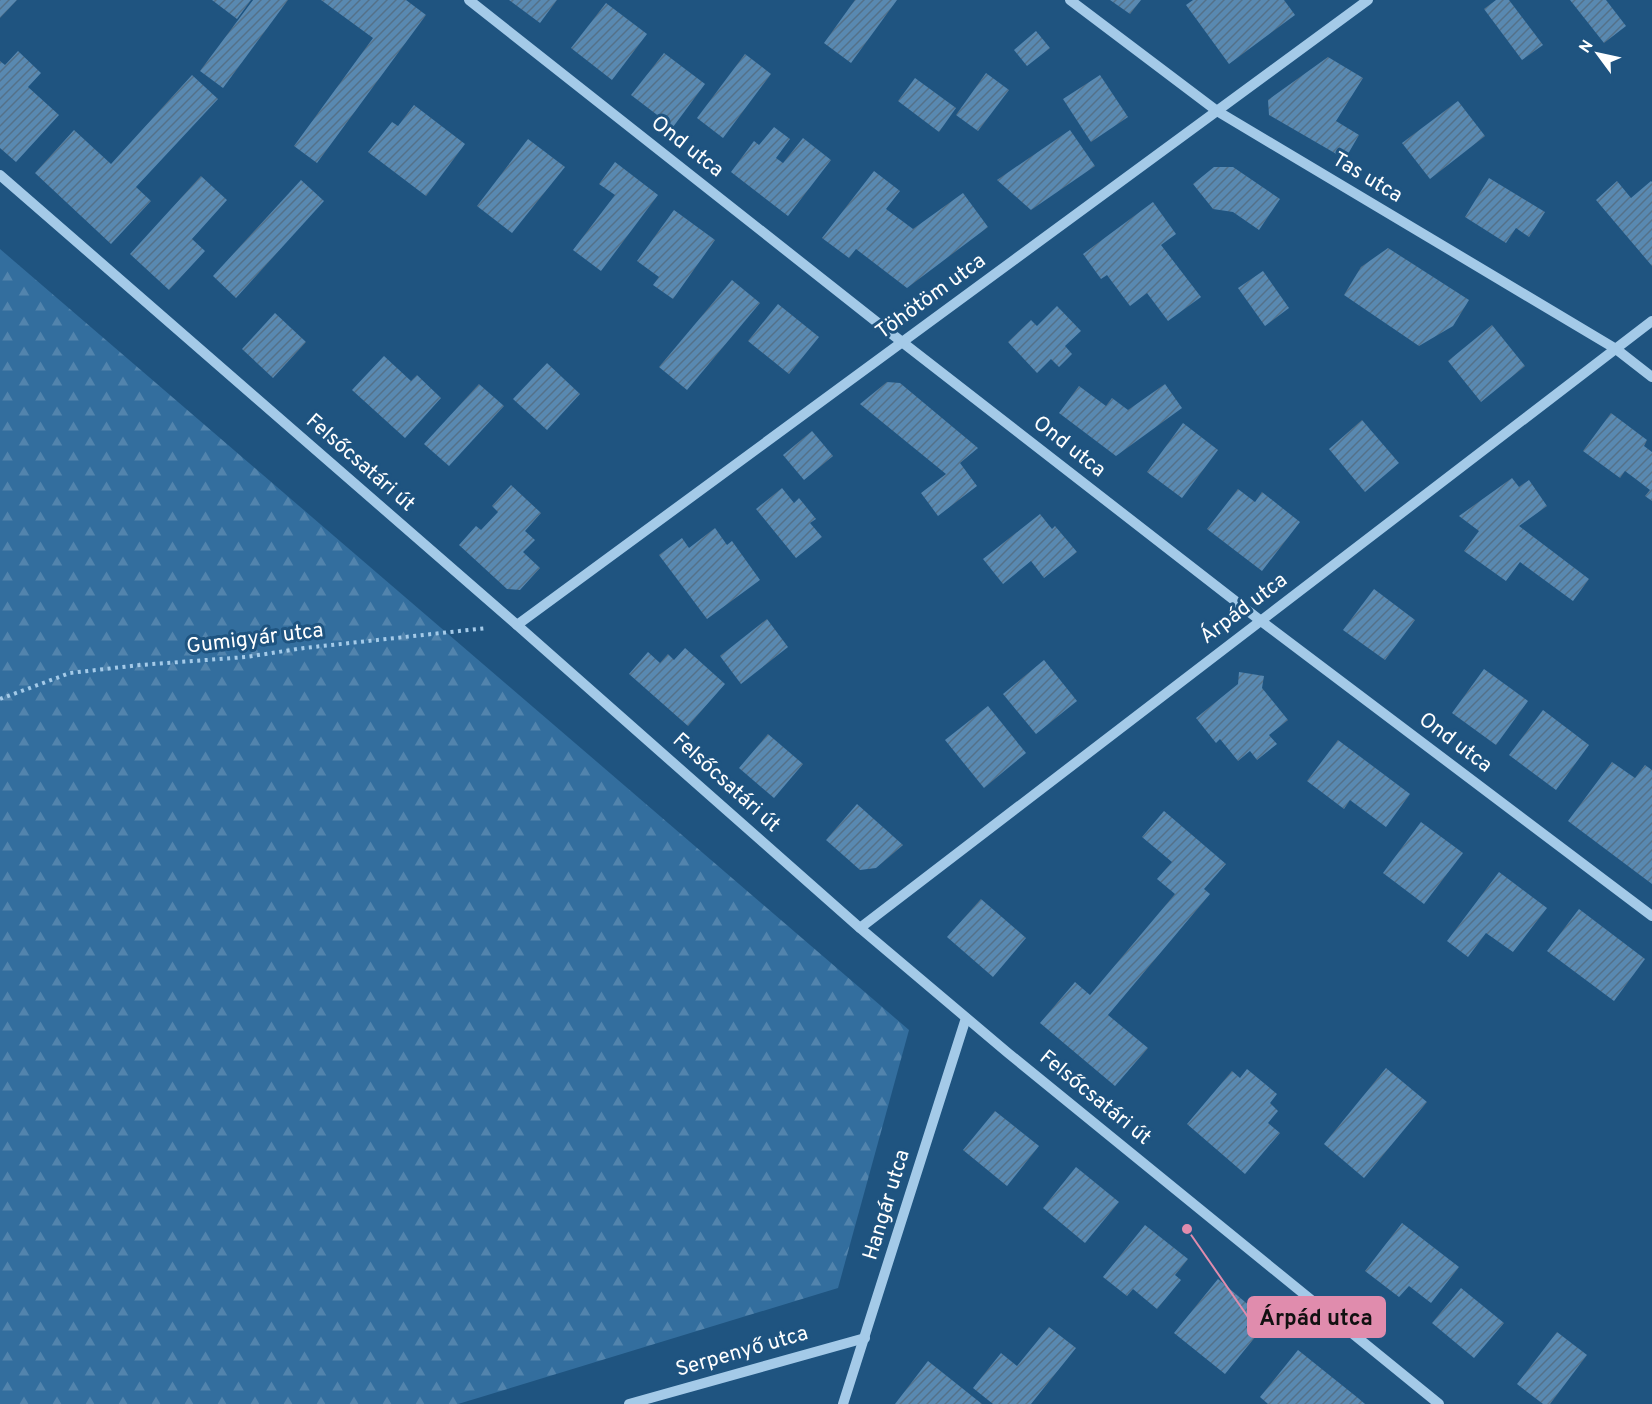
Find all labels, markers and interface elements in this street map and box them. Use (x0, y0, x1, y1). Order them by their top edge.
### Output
north arrow (1568, 24, 1628, 84)
text: N (1576, 37, 1599, 57)
street label: Ond utca (645, 110, 729, 184)
street label: Tas utca (1327, 146, 1407, 210)
street label: Töhötöm utca (871, 248, 991, 346)
street label: Felsőcsatári út (300, 408, 420, 518)
street label: Ond utca (1027, 410, 1111, 484)
street label: Árpád utca (1194, 566, 1293, 651)
street label: Gumigyár utca (185, 617, 325, 661)
street label: Ond utca (1413, 707, 1497, 779)
street label: Felsőcsatári út (666, 727, 786, 839)
street label: Felsőcsatári út (1034, 1045, 1156, 1151)
street label: Hangár utca (857, 1146, 917, 1264)
callout: Árpád utca (1248, 1297, 1385, 1337)
text: Árpád utca (1259, 1304, 1373, 1333)
street label: Serpenyő utca (673, 1320, 811, 1384)

